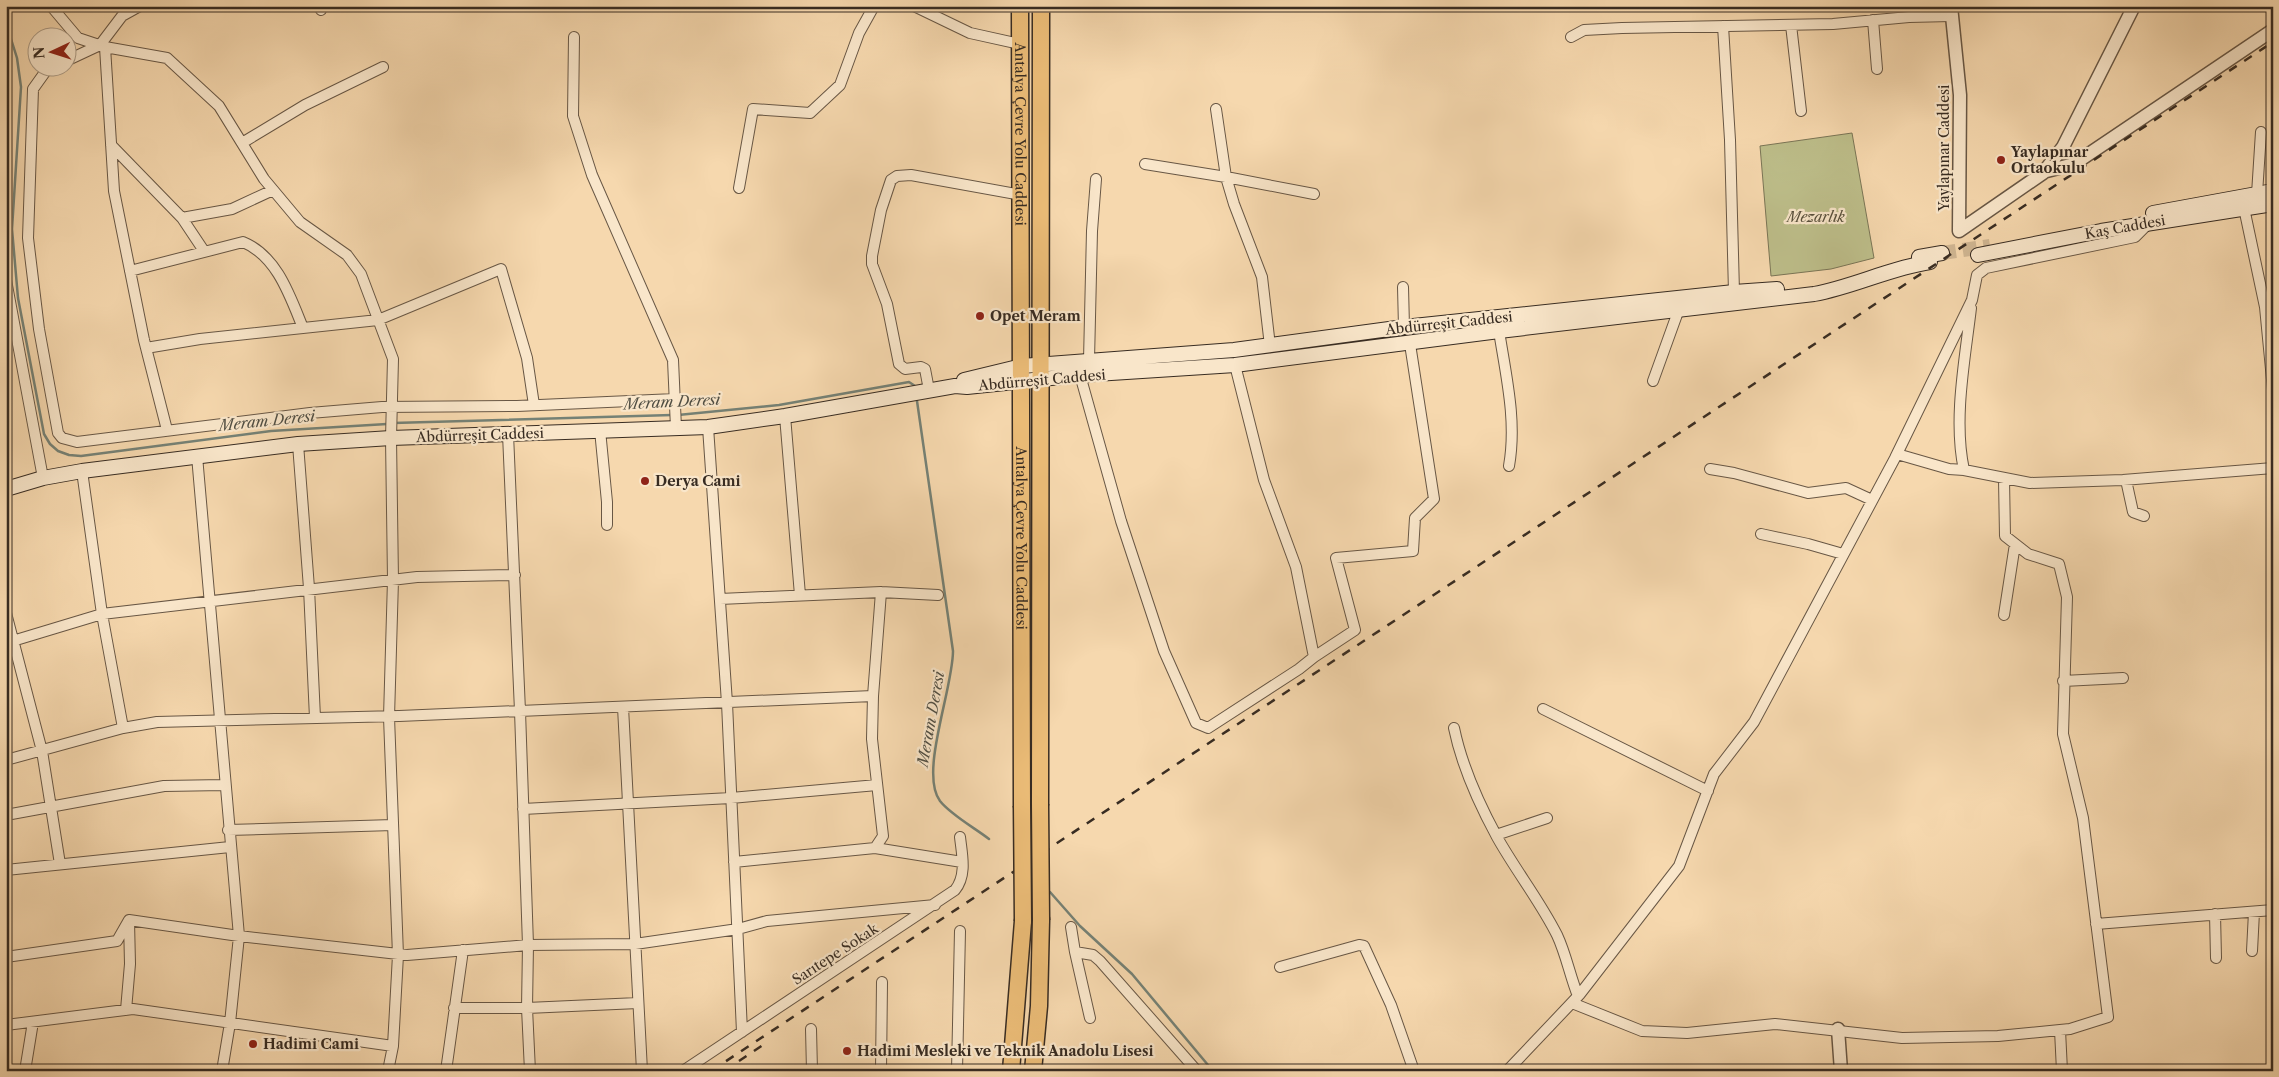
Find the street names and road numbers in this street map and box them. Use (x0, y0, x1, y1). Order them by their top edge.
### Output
street label: Antalya Çevre Yolu Caddesi (1011, 41, 1030, 226)
street label: Yaylapınar Caddesi (1935, 85, 1953, 212)
street label: Kaş Caddesi (2083, 211, 2167, 243)
street label: Abdürreşit Caddesi (1384, 307, 1513, 339)
street label: Abdürreşit Caddesi (977, 365, 1106, 395)
street label: Abdürreşit Caddesi (415, 424, 544, 446)
street label: Antalya Çevre Yolu Caddesi (1012, 445, 1031, 630)
street label: Sarıtepe Sokak (789, 919, 882, 989)

